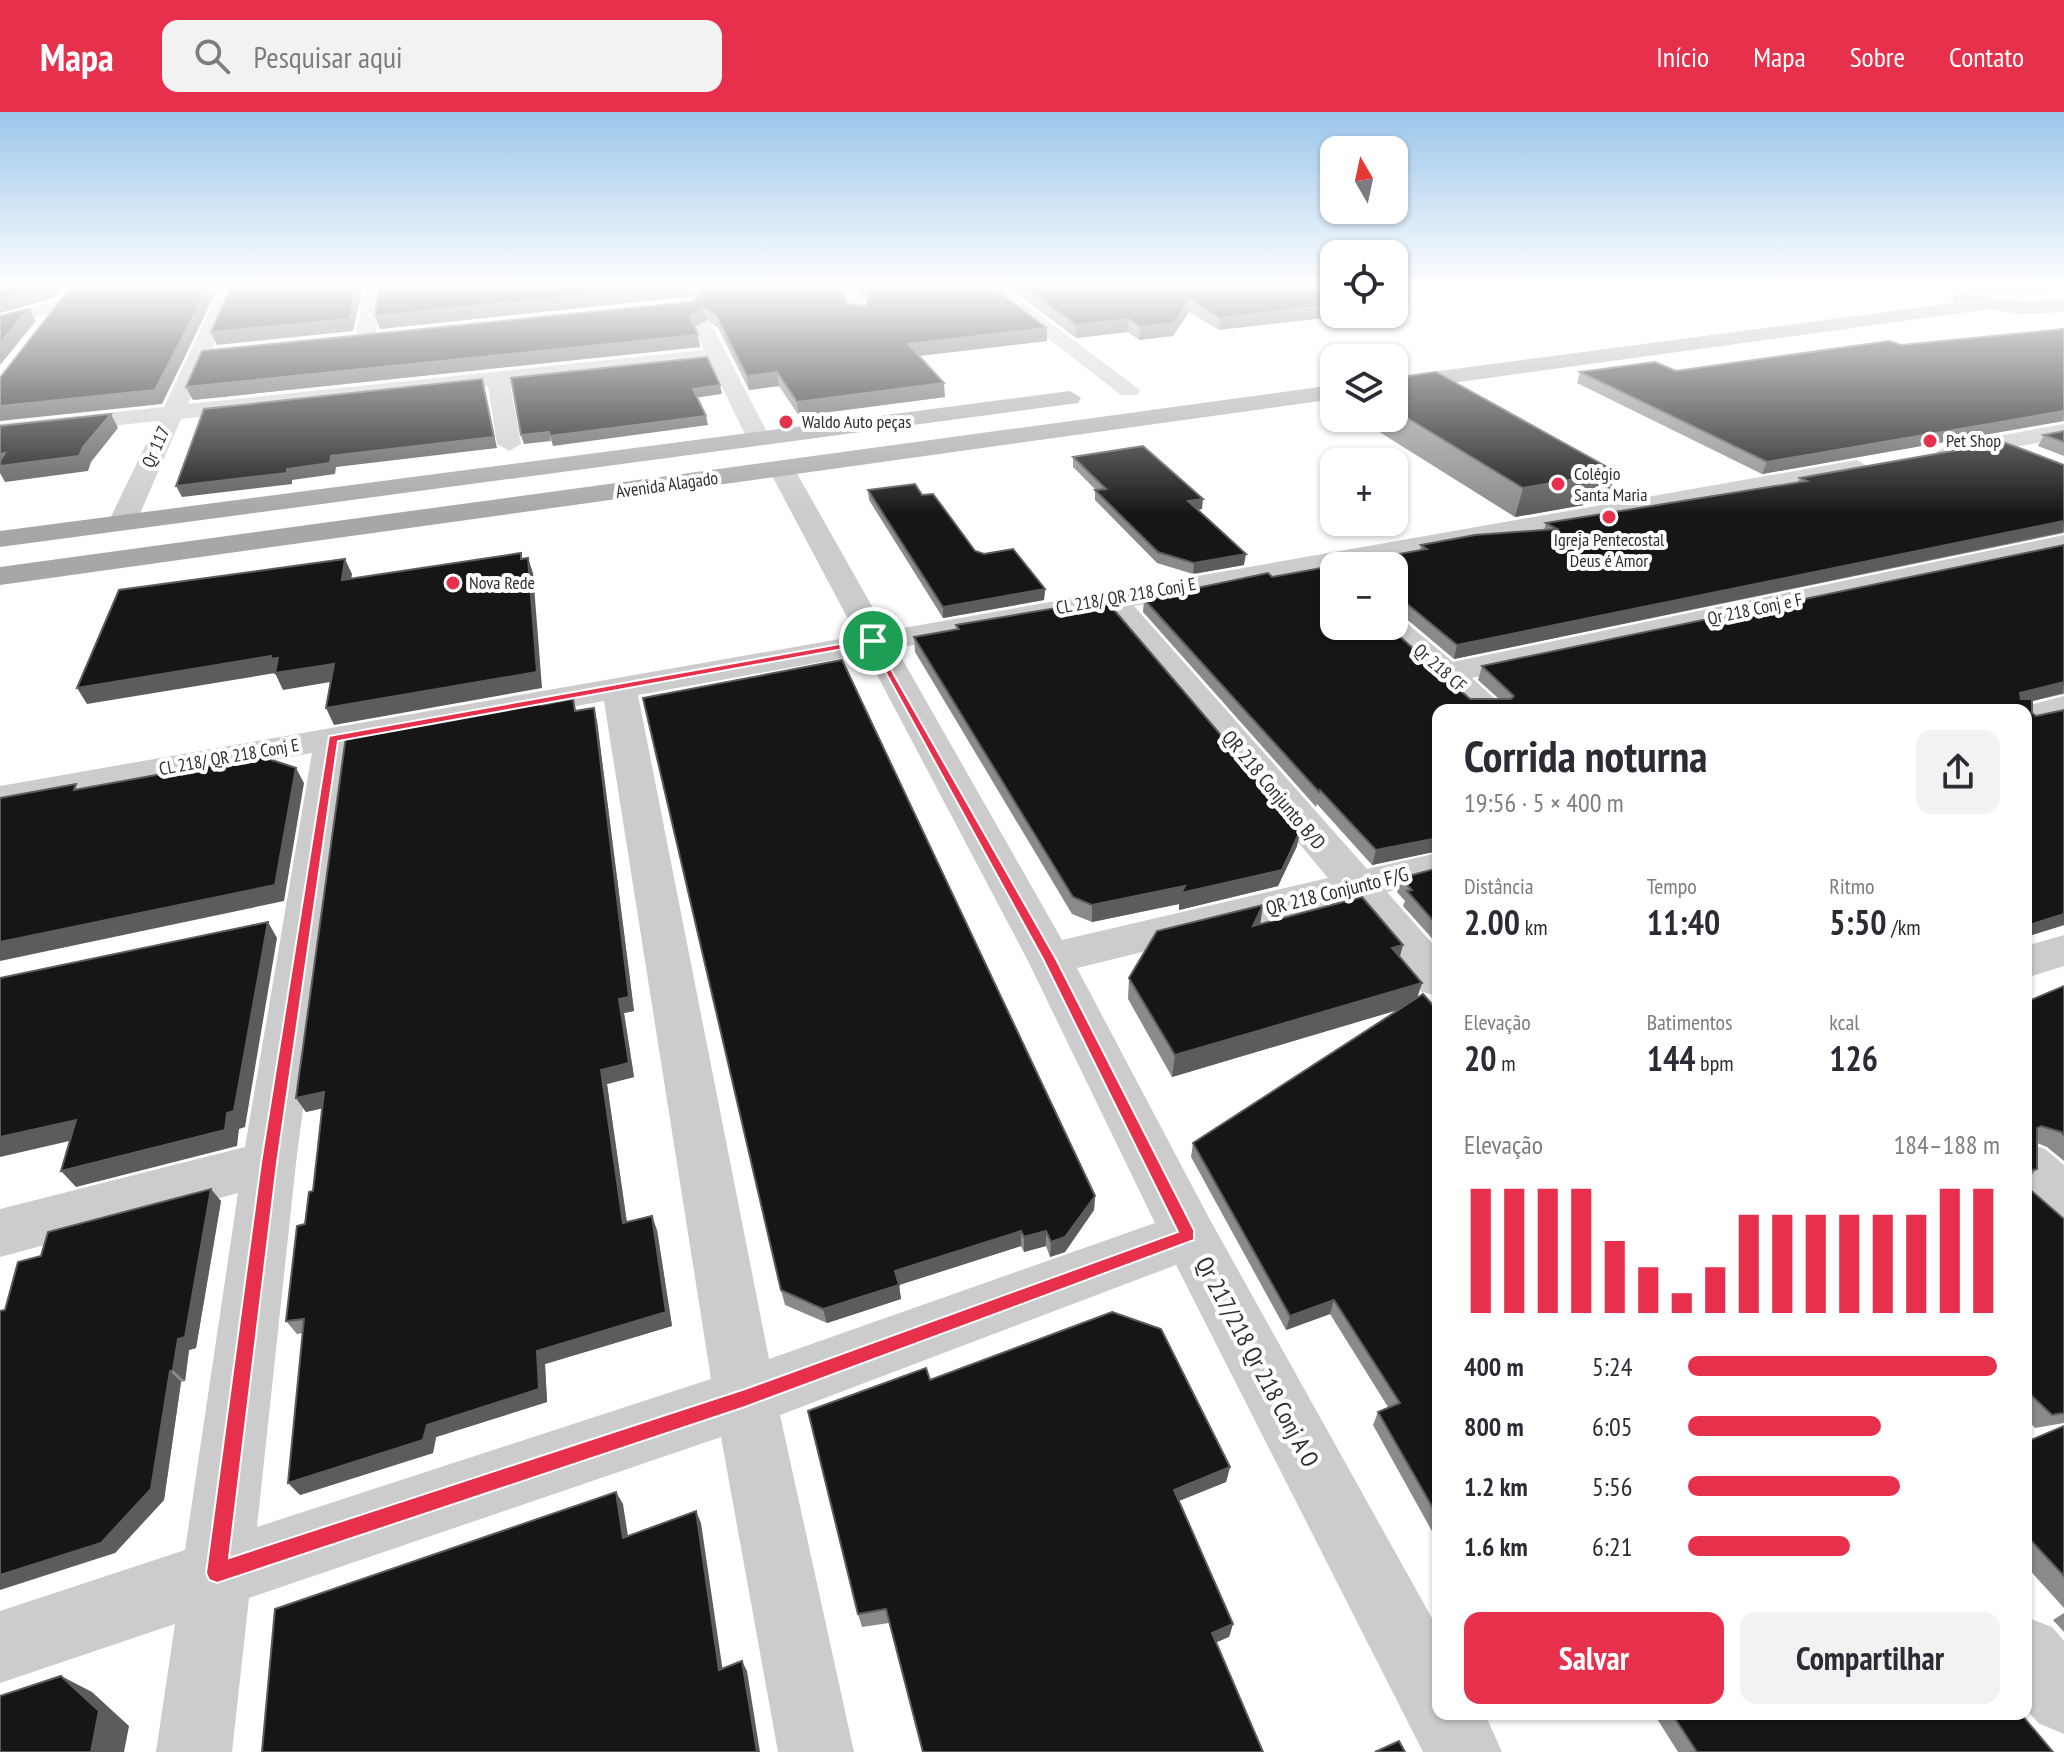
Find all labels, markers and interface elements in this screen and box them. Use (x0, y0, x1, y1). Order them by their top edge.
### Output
search box (162, 20, 722, 92)
text: Mapa (40, 32, 114, 81)
icon: search (190, 34, 234, 78)
text: Pesquisar aqui (254, 37, 403, 76)
text: Início (1656, 38, 1709, 75)
text: Mapa (1753, 38, 1806, 75)
text: Sobre (1850, 38, 1905, 75)
text: Contato (1949, 38, 2024, 75)
north arrow (1320, 136, 1408, 224)
map controls (1320, 136, 1408, 640)
button: locate (1320, 240, 1408, 328)
button: layers (1320, 344, 1408, 432)
place label: Waldo Auto peças (802, 410, 911, 433)
marker: Waldo Auto peças (777, 413, 795, 431)
street label: Qr 117 (136, 423, 175, 471)
place label: Pet Shop (1946, 429, 2001, 452)
marker: Pet Shop (1921, 432, 1939, 450)
button: + (1320, 448, 1408, 536)
place label: Colégio Santa Maria (1574, 462, 1647, 506)
street label: Avenida Alagado (614, 466, 720, 503)
marker: Colégio Santa Maria (1549, 475, 1567, 493)
marker: Igreja Pentecostal Deus é Amor (1600, 508, 1618, 526)
place label: Igreja Pentecostal Deus é Amor (1554, 528, 1665, 572)
button: − (1320, 552, 1408, 640)
place label: Nova Rede (469, 571, 535, 594)
street label: CL 218/ QR 218 Conj E (1054, 572, 1198, 619)
marker: Nova Rede (444, 574, 462, 592)
street label: Qr 218 Conj e F (1705, 587, 1805, 630)
pin (839, 607, 907, 675)
icon: arrive (851, 619, 895, 663)
street label: Qr 218 CF (1409, 638, 1471, 697)
street label: QR 218 Conjunto B/D (1217, 725, 1331, 855)
text: Corrida noturna (1464, 727, 1707, 784)
button: share (1916, 730, 2000, 814)
street label: CL 218/ QR 218 Conj E (157, 733, 301, 780)
text: 19:56 · 5 × 400 m (1464, 786, 1624, 819)
street label: QR 218 Conjunto F/G (1263, 861, 1411, 921)
text: Distância (1464, 872, 1534, 900)
text: Tempo (1647, 872, 1697, 900)
text: Ritmo (1829, 872, 1875, 900)
text: 2.00 (1464, 900, 1520, 944)
text: 11:40 (1647, 900, 1720, 944)
text: 5:50 (1829, 900, 1887, 944)
text: km (1520, 913, 1548, 941)
text: /km (1887, 913, 1921, 941)
text: Elevação (1464, 1008, 1531, 1036)
text: Batimentos (1647, 1008, 1733, 1036)
text: kcal (1829, 1008, 1859, 1036)
text: 20 (1464, 1036, 1497, 1080)
text: 144 (1647, 1036, 1695, 1080)
text: 126 (1829, 1036, 1878, 1080)
text: m (1497, 1049, 1516, 1077)
text: bpm (1695, 1049, 1734, 1077)
text: Elevação (1464, 1128, 1543, 1161)
text: 184–188 m (1894, 1128, 2000, 1161)
street label: Qr 217/218 Qr 218 Conj A O (1189, 1251, 1326, 1472)
text: 400 m (1464, 1350, 1524, 1383)
text: 5:24 (1592, 1350, 1632, 1383)
text: 800 m (1464, 1410, 1524, 1443)
text: 6:05 (1592, 1410, 1632, 1443)
text: 1.2 km (1464, 1470, 1528, 1503)
text: 5:56 (1592, 1470, 1632, 1503)
text: 1.6 km (1464, 1530, 1528, 1563)
text: 6:21 (1592, 1530, 1632, 1563)
button: Salvar (1464, 1612, 1724, 1704)
button: Compartilhar (1740, 1612, 2000, 1704)

